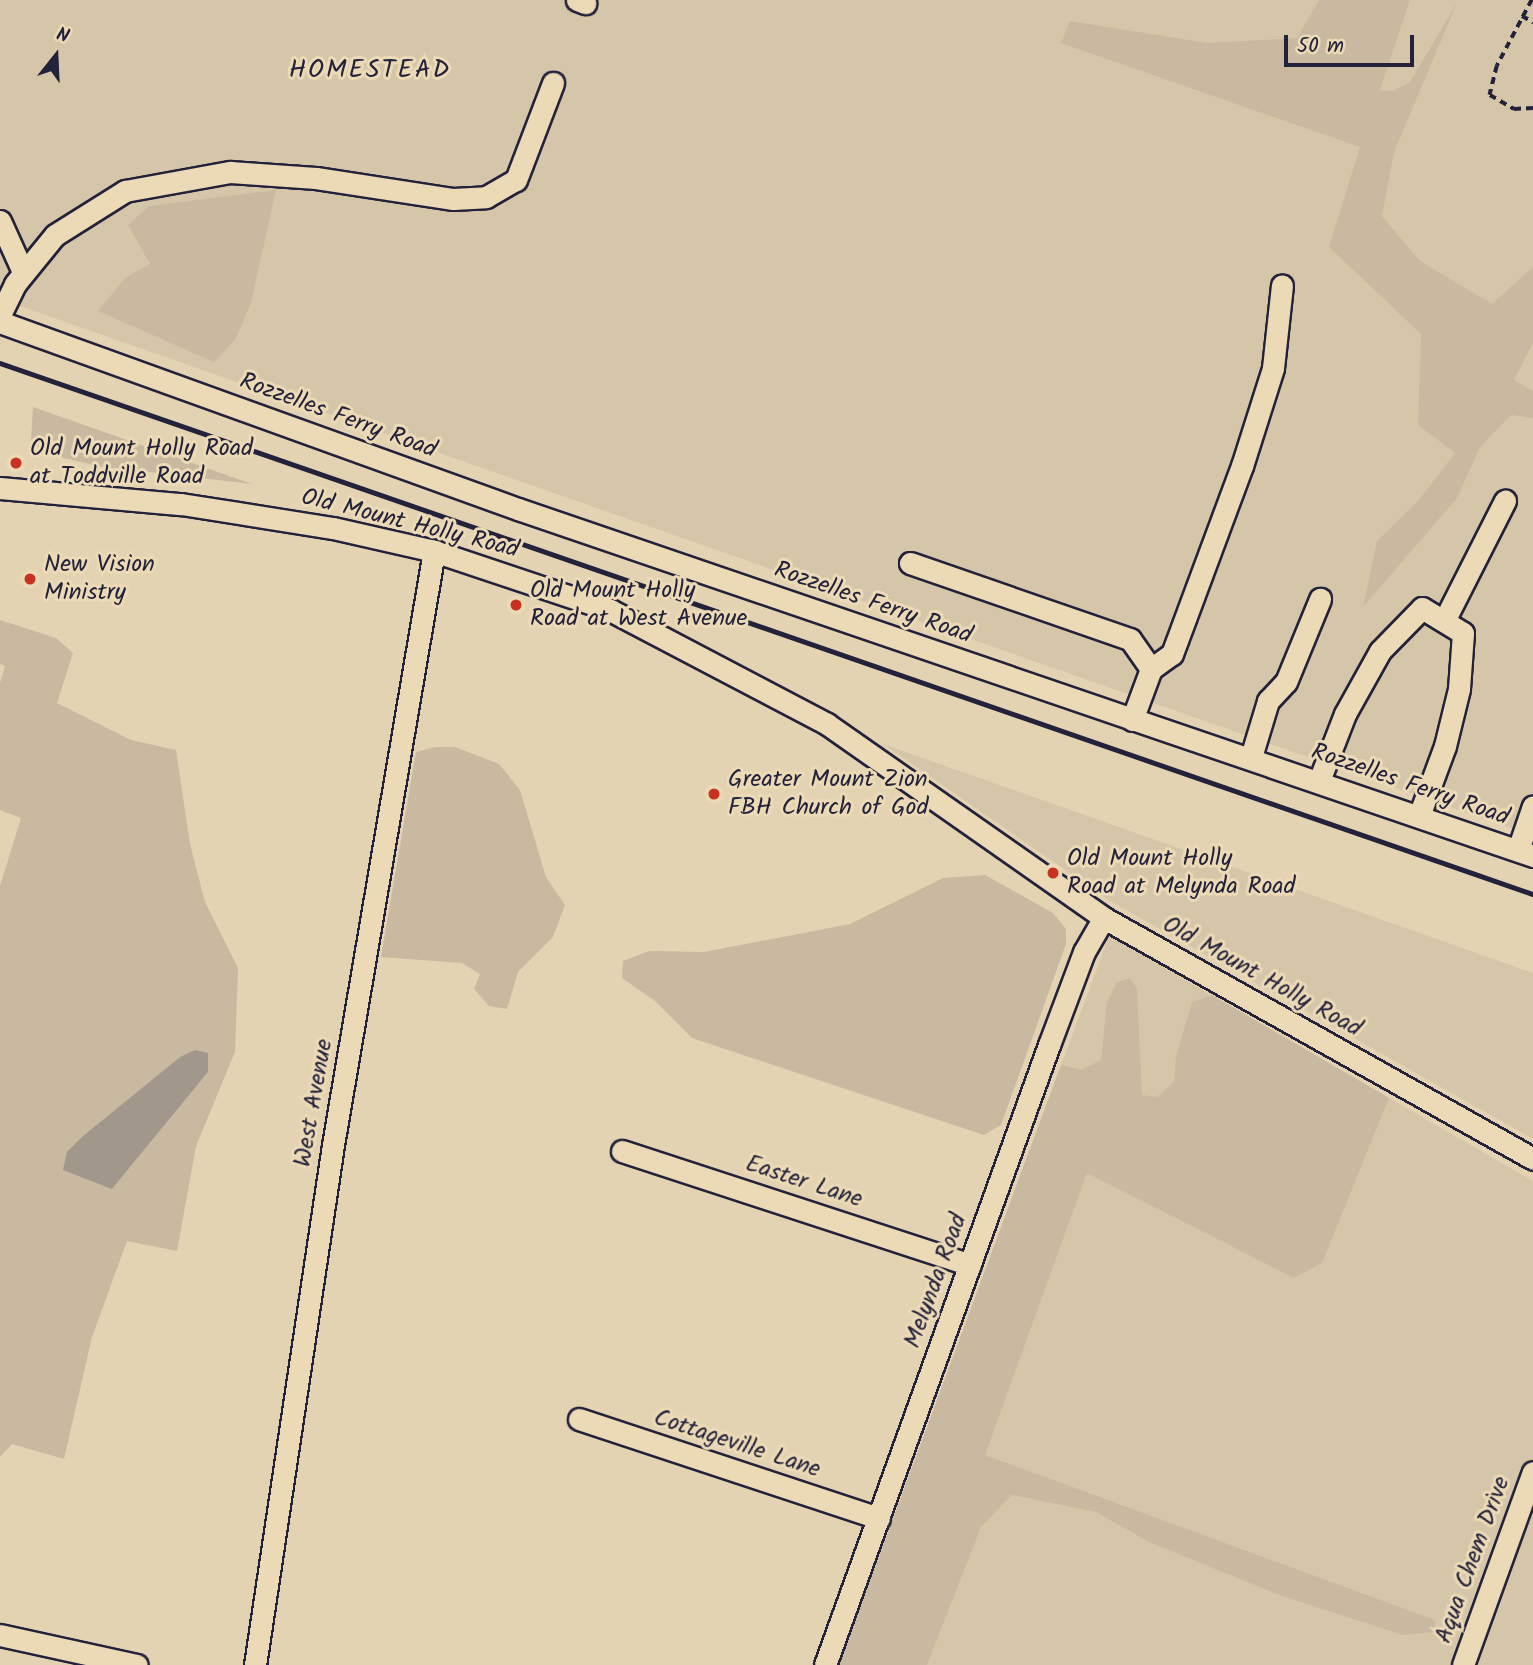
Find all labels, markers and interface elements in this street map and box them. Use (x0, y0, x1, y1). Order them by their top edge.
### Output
text: N (52, 20, 73, 52)
north arrow (21, 21, 91, 91)
scale bar (1288, 21, 1418, 65)
text: 50 m (1297, 30, 1344, 63)
district label: HOMESTEAD (290, 55, 450, 87)
street label: Rozzelles Ferry Road (236, 367, 440, 465)
place label: Old Mount Holly Road at Toddville Road (30, 435, 253, 491)
marker: Old Mount Holly Road at Toddville Road (8, 455, 24, 471)
street label: Old Mount Holly Road (298, 483, 522, 565)
place label: New Vision Ministry (44, 551, 155, 607)
street label: Rozzelles Ferry Road (770, 556, 976, 650)
marker: New Vision Ministry (22, 571, 38, 587)
place label: Old Mount Holly Road at West Avenue (530, 577, 747, 633)
marker: Old Mount Holly Road at West Avenue (508, 597, 524, 613)
street label: Rozzelles Ferry Road (1307, 738, 1513, 832)
place label: Greater Mount Zion FBH Church of God (728, 766, 928, 822)
marker: Greater Mount Zion FBH Church of God (706, 786, 722, 802)
place label: Old Mount Holly Road at Melynda Road (1067, 845, 1296, 901)
marker: Old Mount Holly Road at Melynda Road (1045, 865, 1061, 881)
street label: Old Mount Holly Road (1158, 910, 1366, 1044)
street label: West Avenue (289, 1037, 339, 1169)
street label: Easter Lane (742, 1150, 866, 1214)
street label: Melynda Road (898, 1210, 974, 1352)
street label: Cottageville Lane (650, 1404, 824, 1484)
street label: Aqua Chem Drive (1430, 1473, 1516, 1647)

